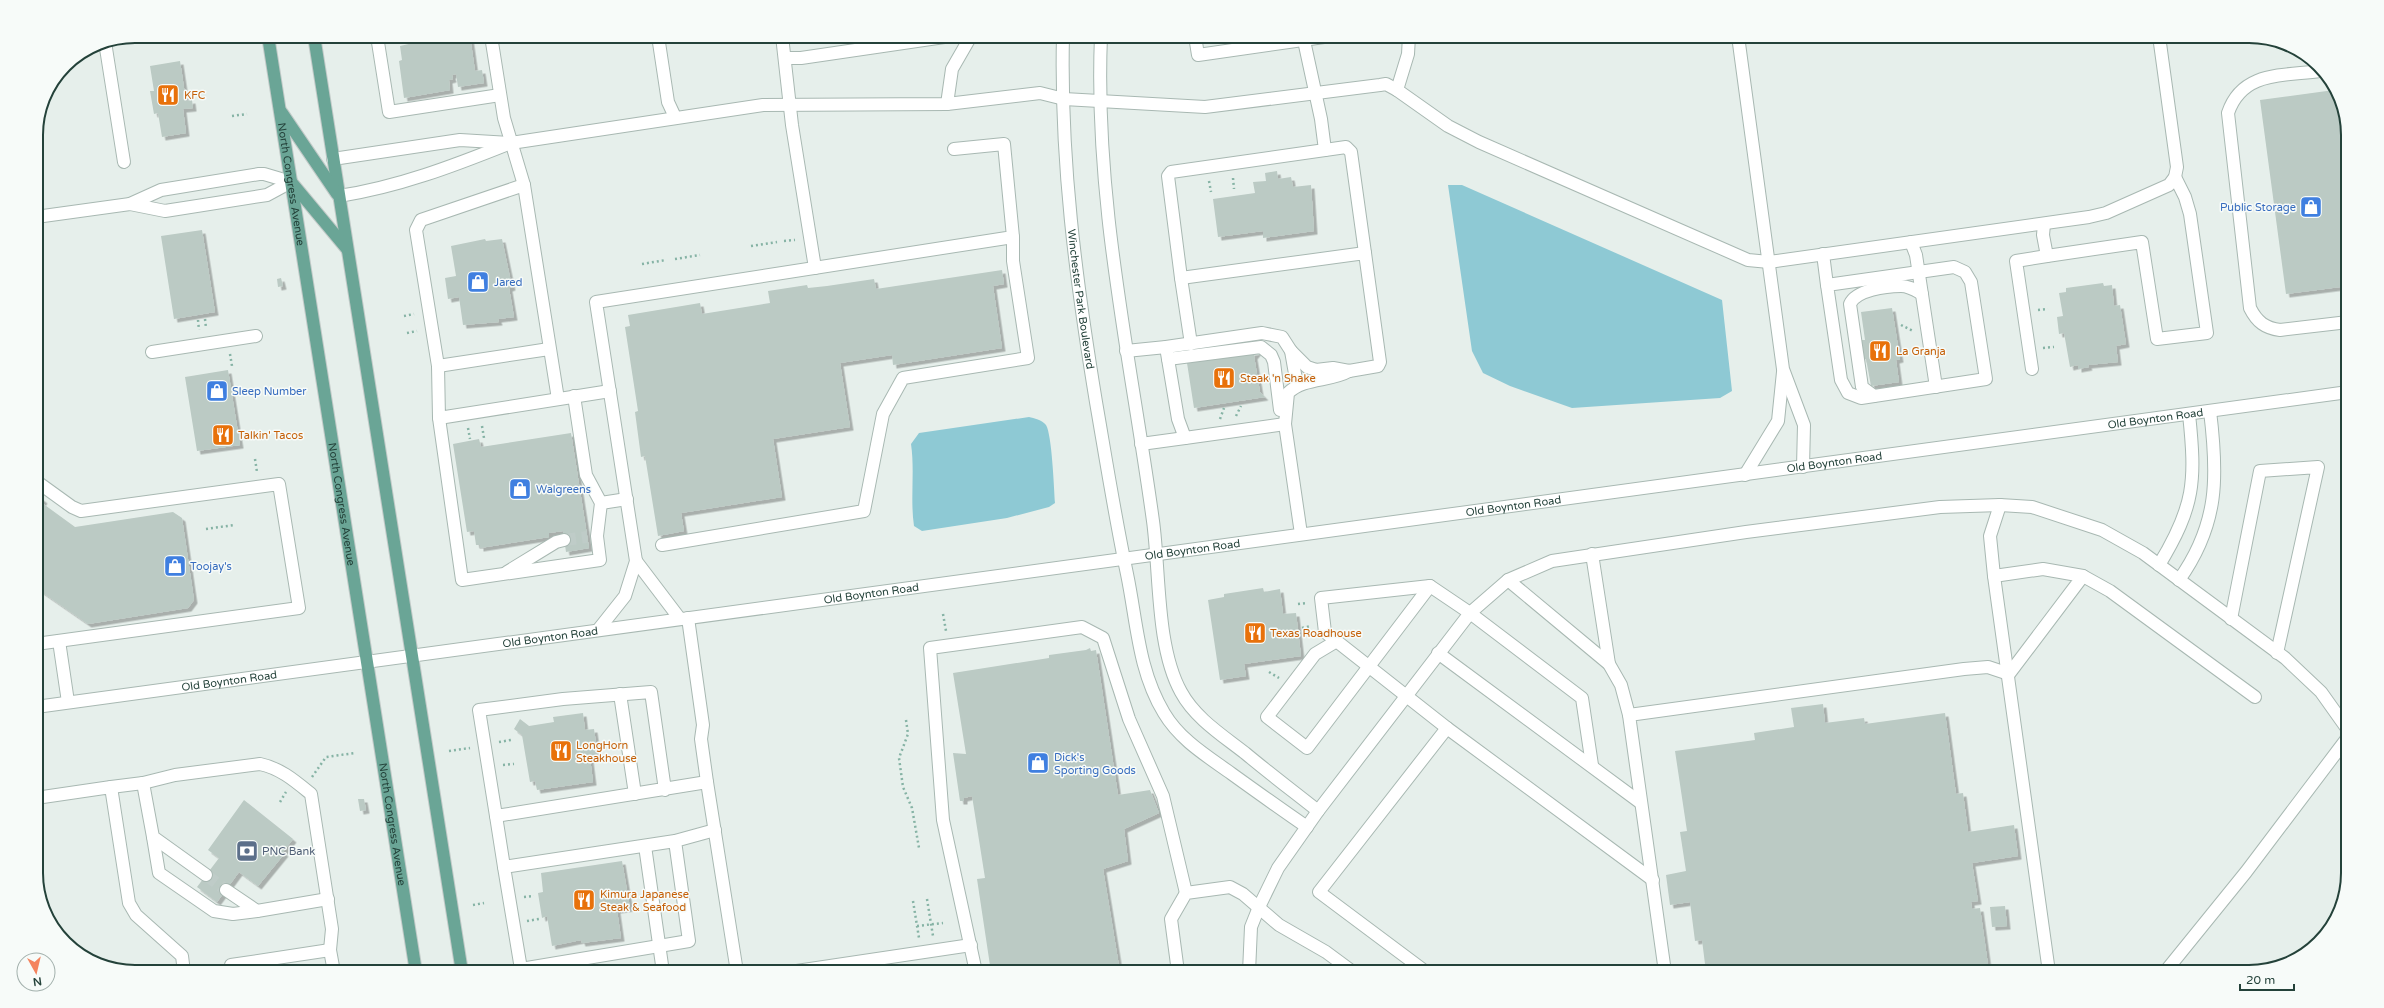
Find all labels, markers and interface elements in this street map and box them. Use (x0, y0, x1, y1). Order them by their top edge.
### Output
restaurant icon: KFC (155, 82, 181, 108)
place label: KFC (184, 89, 206, 102)
street label: North Congress Avenue (275, 122, 308, 247)
shop icon: Public Storage (2298, 194, 2324, 220)
place label: Public Storage (2220, 201, 2296, 214)
street label: Winchester Park Boulevard (1065, 228, 1097, 370)
shop icon: Jared (465, 269, 491, 295)
place label: Jared (494, 276, 523, 289)
restaurant icon: La Granja (1867, 338, 1893, 364)
place label: La Granja (1896, 345, 1946, 358)
restaurant icon: Steak 'n Shake (1211, 365, 1237, 391)
place label: Steak 'n Shake (1240, 372, 1316, 385)
shop icon: Sleep Number (204, 378, 230, 404)
place label: Sleep Number (232, 385, 307, 398)
street label: Old Boynton Road (2107, 405, 2204, 431)
restaurant icon: Talkin' Tacos (210, 422, 236, 448)
place label: Talkin' Tacos (238, 429, 303, 442)
street label: North Congress Avenue (326, 442, 358, 567)
street label: Old Boynton Road (1786, 449, 1883, 475)
shop icon: Walgreens (507, 476, 533, 502)
place label: Walgreens (536, 483, 591, 496)
street label: Old Boynton Road (1465, 493, 1562, 519)
street label: Old Boynton Road (1144, 537, 1241, 562)
shop icon: Toojay's (162, 553, 188, 579)
place label: Toojay's (190, 560, 232, 573)
street label: Old Boynton Road (823, 580, 920, 606)
restaurant icon: Texas Roadhouse (1242, 620, 1268, 646)
street label: Old Boynton Road (502, 624, 599, 650)
place label: Texas Roadhouse (1270, 627, 1362, 640)
street label: Old Boynton Road (181, 668, 278, 694)
restaurant icon: LongHorn Steakhouse (548, 738, 574, 764)
place label: LongHorn Steakhouse (576, 739, 637, 765)
shop icon: Dick's Sporting Goods (1025, 750, 1051, 776)
place label: Dick's Sporting Goods (1054, 751, 1136, 777)
street label: North Congress Avenue (376, 762, 409, 887)
bank icon: PNC Bank (234, 838, 260, 864)
place label: PNC Bank (262, 845, 315, 858)
restaurant icon: Kimura Japanese Steak & Seafood (571, 887, 597, 913)
place label: Kimura Japanese Steak & Seafood (600, 888, 689, 914)
north arrow (16, 952, 56, 992)
scale bar (2240, 966, 2294, 992)
text: 20 m (2246, 973, 2275, 987)
text: N (32, 974, 43, 988)

